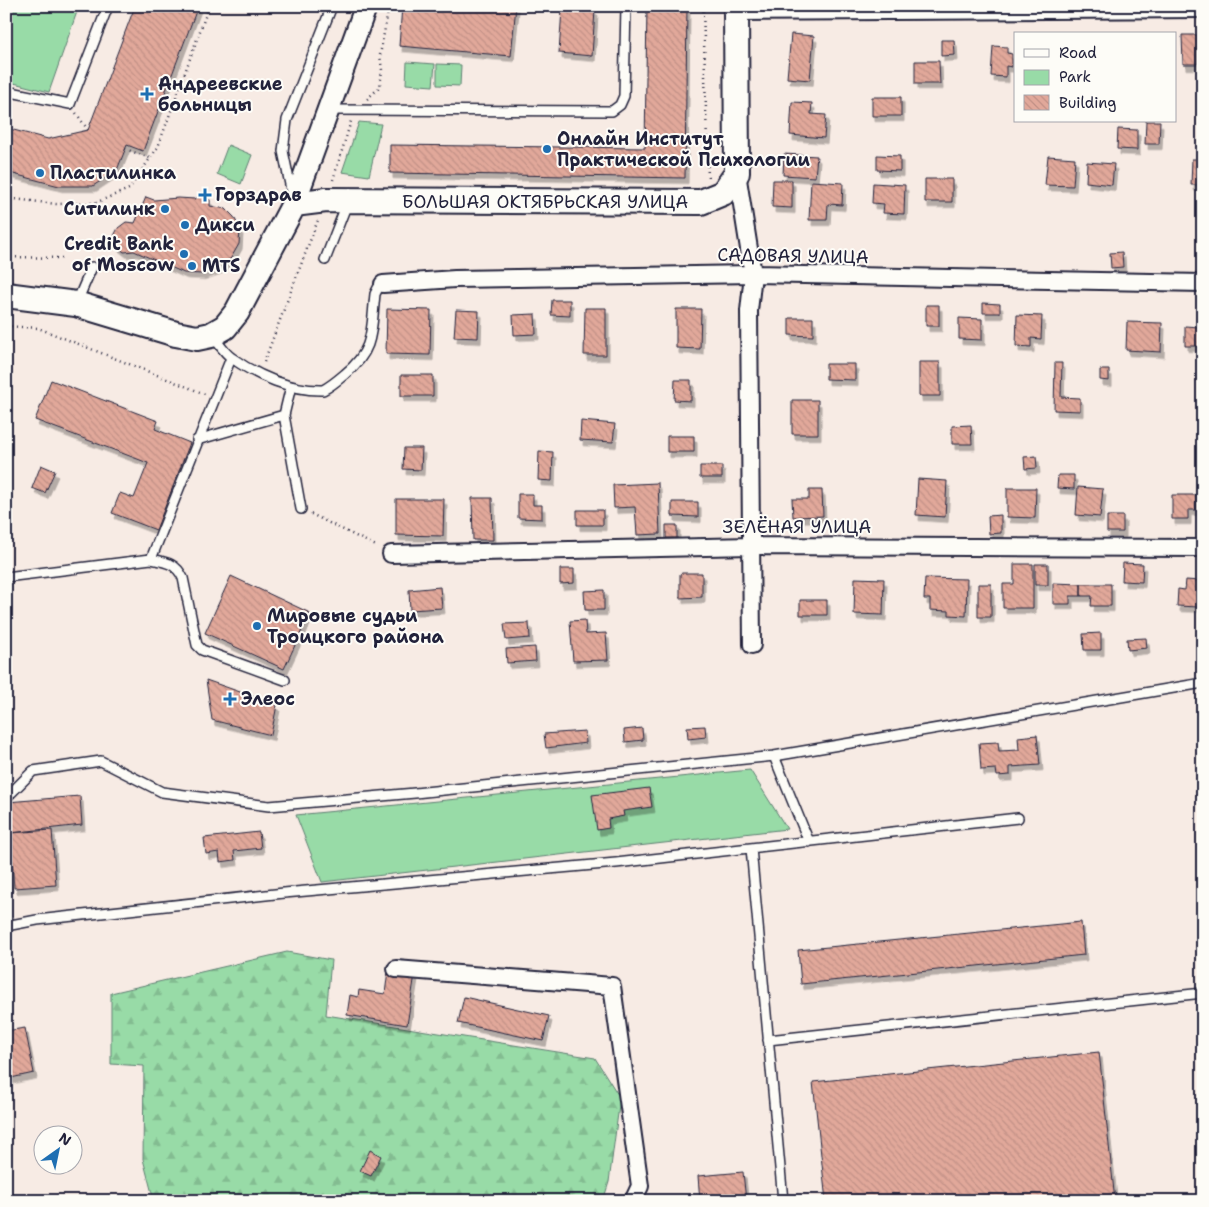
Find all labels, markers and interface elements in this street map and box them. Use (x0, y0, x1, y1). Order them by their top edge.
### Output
legend (1014, 32, 1176, 122)
text: Road (1059, 43, 1097, 63)
text: Park (1059, 67, 1091, 87)
place label: Андреевские больницы (158, 72, 283, 117)
marker: Андреевские больницы (140, 87, 154, 101)
text: Building (1059, 93, 1116, 113)
place label: Онлайн Институт Практической Психологии (557, 127, 811, 172)
marker: Онлайн Институт Практической Психологии (541, 143, 553, 155)
place label: Пластилинка (50, 161, 177, 185)
marker: Пластилинка (34, 167, 46, 179)
place label: Горздрав (215, 183, 302, 207)
marker: Горздрав (199, 189, 211, 201)
street label: БОЛЬШАЯ ОКТЯБРЬСКАЯ УЛИЦА (402, 190, 688, 214)
place label: Ситилинк (64, 197, 155, 221)
marker: Ситилинк (159, 203, 171, 215)
place label: Дикси (195, 213, 255, 237)
marker: Дикси (179, 219, 191, 231)
place label: Credit Bank of Moscow (64, 232, 175, 277)
street label: САДОВАЯ УЛИЦА (717, 243, 869, 269)
marker: Credit Bank of Moscow (178, 248, 190, 260)
place label: MTS (202, 254, 240, 278)
marker: MTS (186, 260, 198, 272)
street label: ЗЕЛЁНАЯ УЛИЦА (723, 515, 871, 539)
place label: Мировые судьи Троицкого района (267, 604, 445, 649)
marker: Мировые судьи Троицкого района (251, 620, 263, 632)
place label: Элеос (241, 687, 295, 711)
marker: Элеос (223, 692, 237, 706)
north arrow (32, 1124, 82, 1174)
text: N (56, 1129, 75, 1150)

